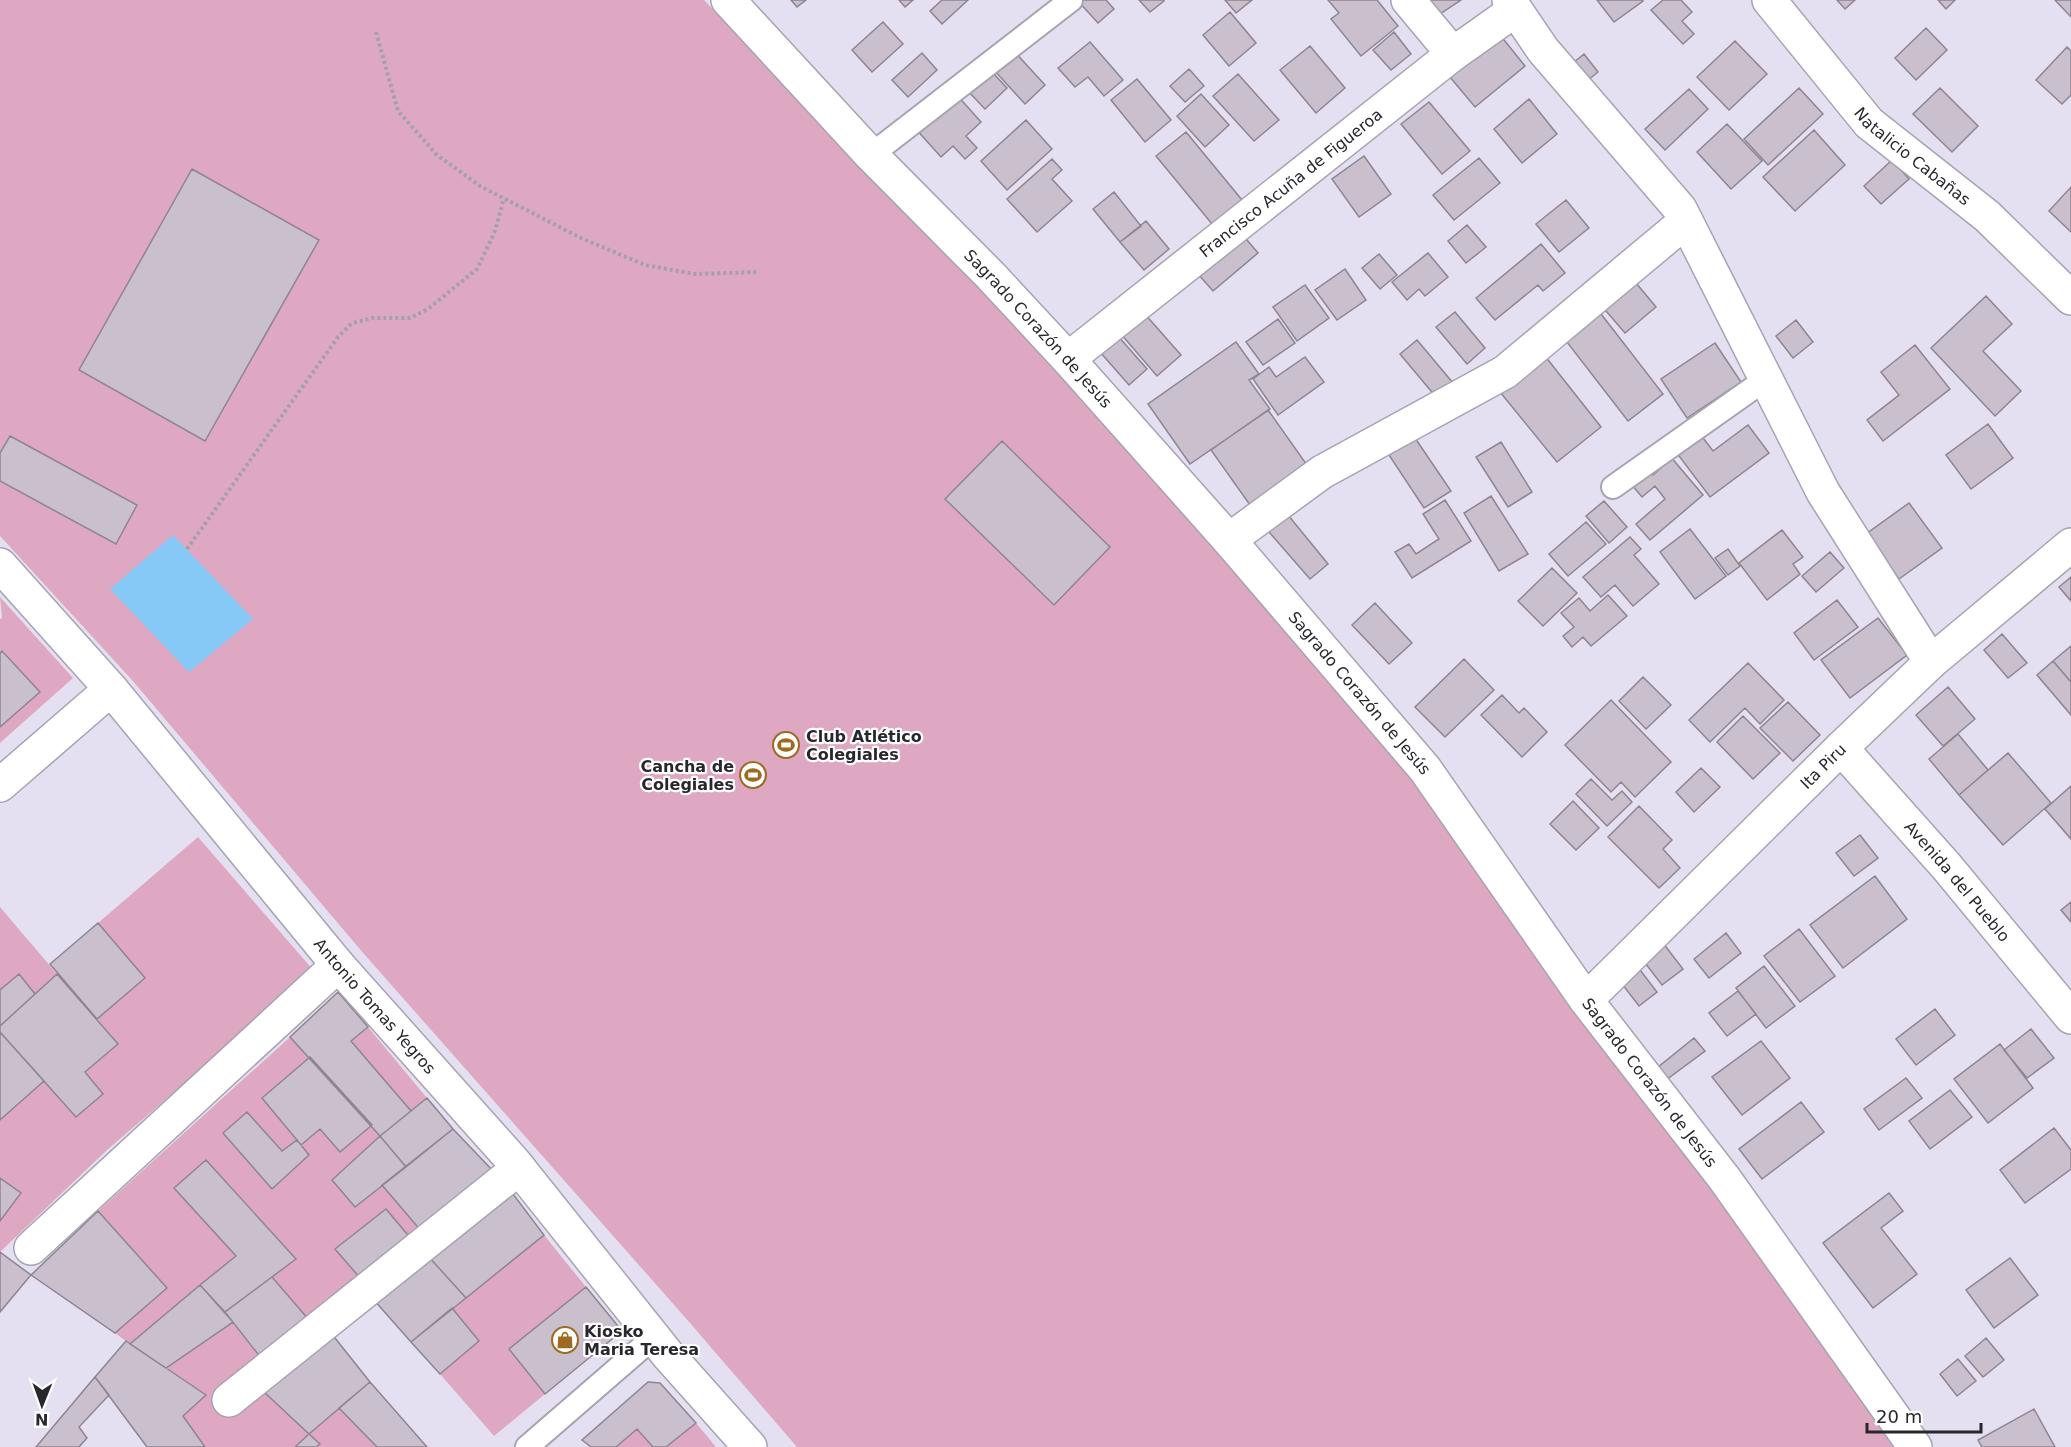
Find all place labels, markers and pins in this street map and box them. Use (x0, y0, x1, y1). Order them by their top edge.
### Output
place label: Club Atlético Colegiales (806, 727, 922, 764)
sports icon: Club Atlético Colegiales (771, 730, 801, 760)
place label: Cancha de Colegiales (641, 757, 734, 794)
sports icon: Cancha de Colegiales (738, 760, 768, 790)
place label: Kiosko Maria Teresa (584, 1322, 699, 1359)
shop icon: Kiosko Maria Teresa (550, 1325, 580, 1355)

